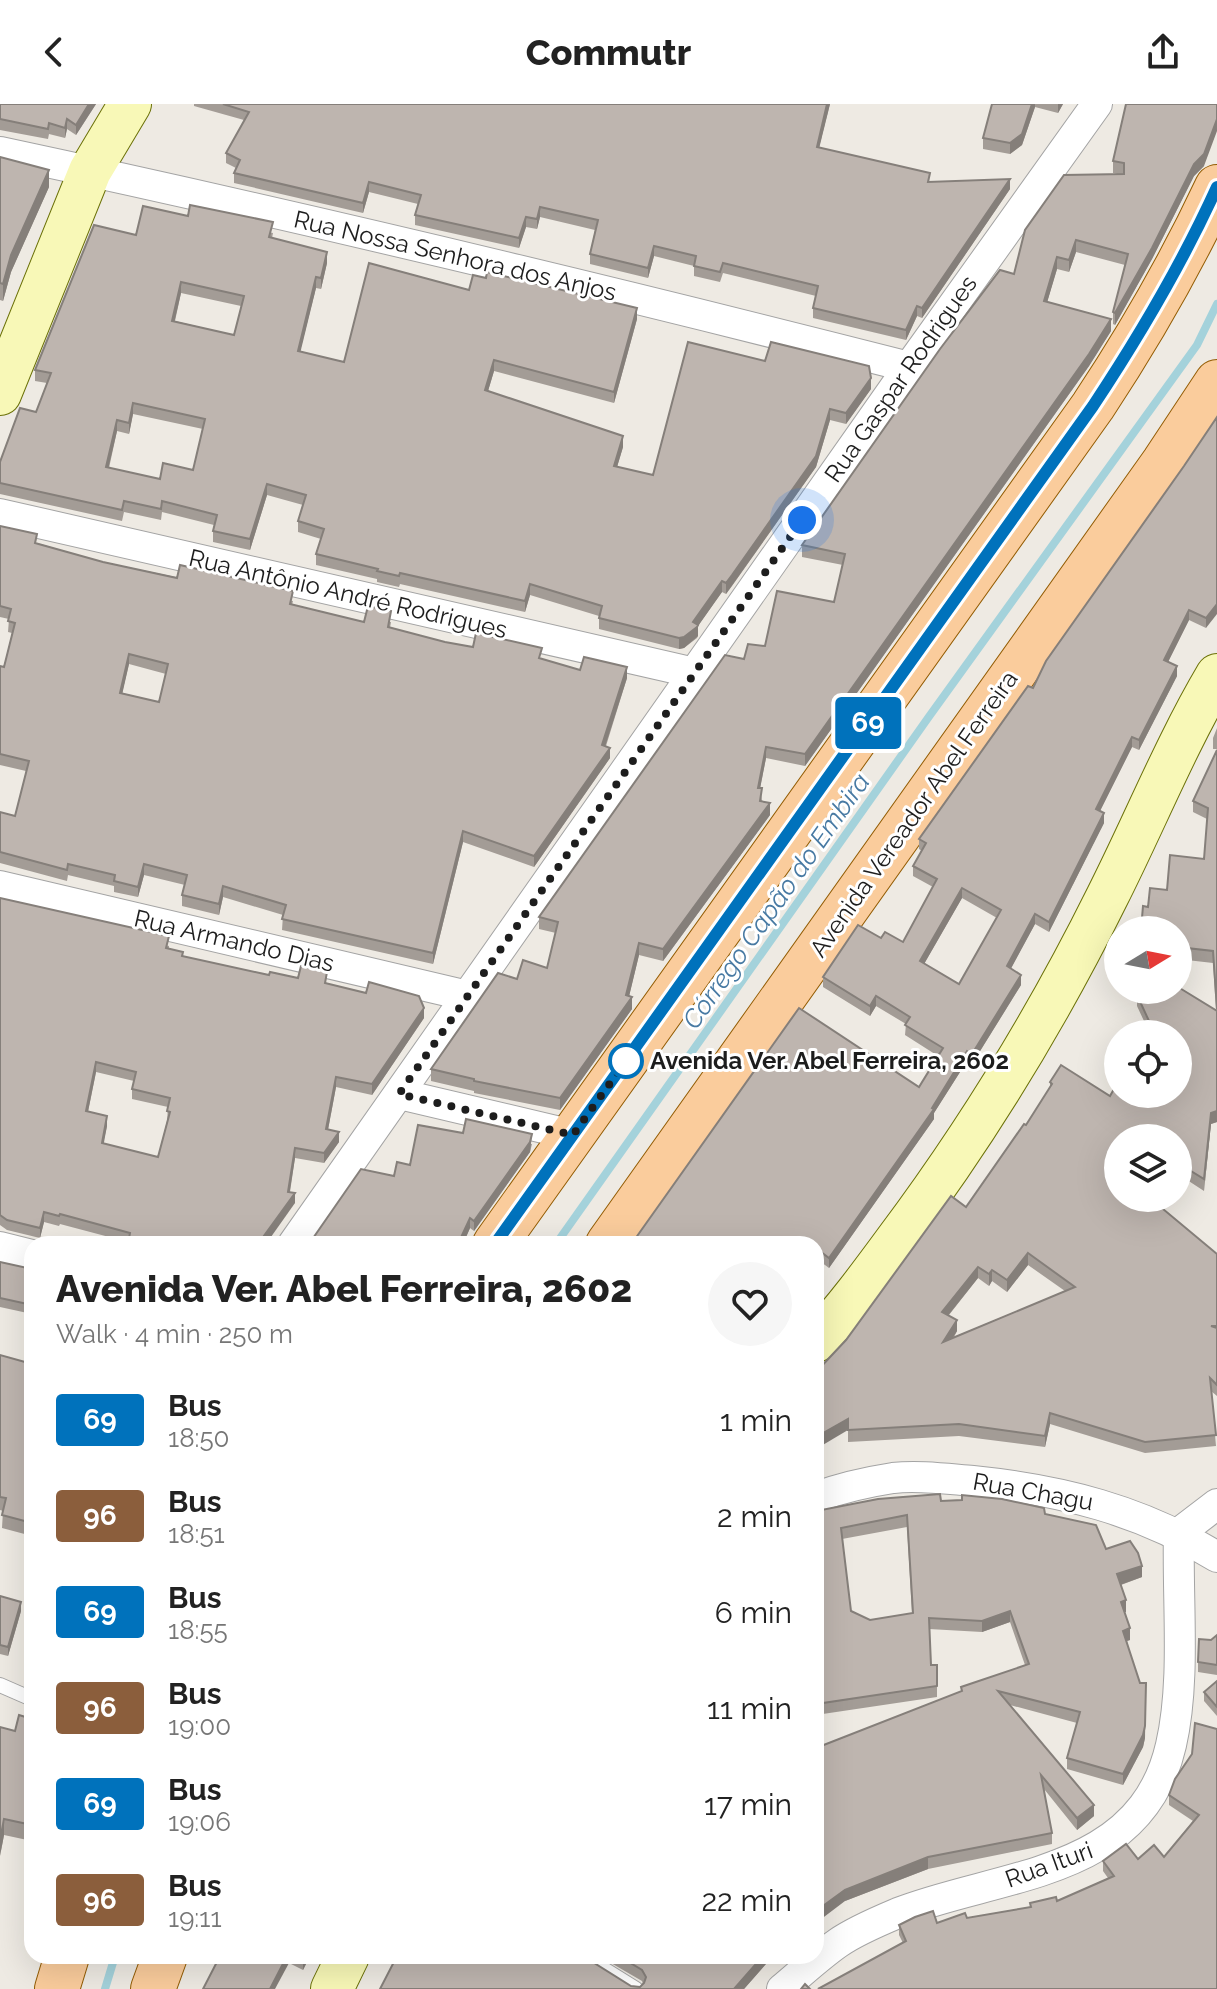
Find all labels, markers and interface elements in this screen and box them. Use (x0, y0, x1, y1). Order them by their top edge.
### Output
icon: back (32, 30, 76, 74)
icon: share (1141, 30, 1185, 74)
text: Commutr (526, 31, 691, 73)
street label: Rua Nossa Senhora dos Anjos (291, 204, 619, 307)
street label: Rua Gaspar Rodrigues (818, 270, 983, 488)
your location (782, 500, 822, 540)
street label: Rua Antônio André Rodrigues (186, 543, 510, 644)
street label: Avenida Vereador Abel Ferreira (803, 665, 1024, 962)
line badge: 69 (832, 697, 904, 749)
text: 69 (851, 706, 885, 739)
water label: Córrego Capão do Embira (676, 768, 876, 1034)
street label: Rua Armando Dias (131, 903, 337, 978)
north arrow (1104, 916, 1192, 1004)
map controls (1104, 916, 1192, 1212)
button: locate (1104, 1020, 1192, 1108)
marker: Avenida Ver. Abel Ferreira, 2602 (609, 1044, 643, 1078)
place label: Avenida Ver. Abel Ferreira, 2602 (650, 1046, 1009, 1075)
button: layers (1104, 1124, 1192, 1212)
button: heart (708, 1262, 792, 1346)
text: Avenida Ver. Abel Ferreira, 2602 (56, 1266, 632, 1311)
text: Walk · 4 min · 250 m (56, 1319, 293, 1349)
text: Bus (168, 1388, 222, 1423)
text: 69 (83, 1403, 117, 1436)
text: 1 min (720, 1403, 792, 1438)
text: 18:50 (168, 1423, 230, 1453)
street label: Rua Chagu (971, 1467, 1095, 1516)
text: Bus (168, 1484, 222, 1519)
text: 96 (83, 1499, 117, 1532)
text: 2 min (717, 1499, 792, 1534)
text: 18:51 (168, 1519, 225, 1549)
text: Bus (168, 1580, 222, 1615)
text: 69 (83, 1595, 117, 1628)
text: 6 min (715, 1595, 792, 1630)
text: 18:55 (168, 1615, 228, 1645)
text: Bus (168, 1676, 222, 1711)
text: 96 (83, 1691, 117, 1724)
text: 11 min (707, 1691, 792, 1726)
text: 19:00 (168, 1711, 231, 1741)
text: Bus (168, 1772, 222, 1807)
text: 69 (83, 1787, 117, 1820)
text: 17 min (704, 1787, 792, 1822)
text: 19:06 (168, 1807, 231, 1837)
street label: Rua Ituri (1001, 1835, 1096, 1894)
text: Bus (168, 1868, 222, 1903)
text: 96 (83, 1883, 117, 1916)
text: 22 min (701, 1883, 792, 1918)
text: 19:11 (168, 1903, 222, 1933)

